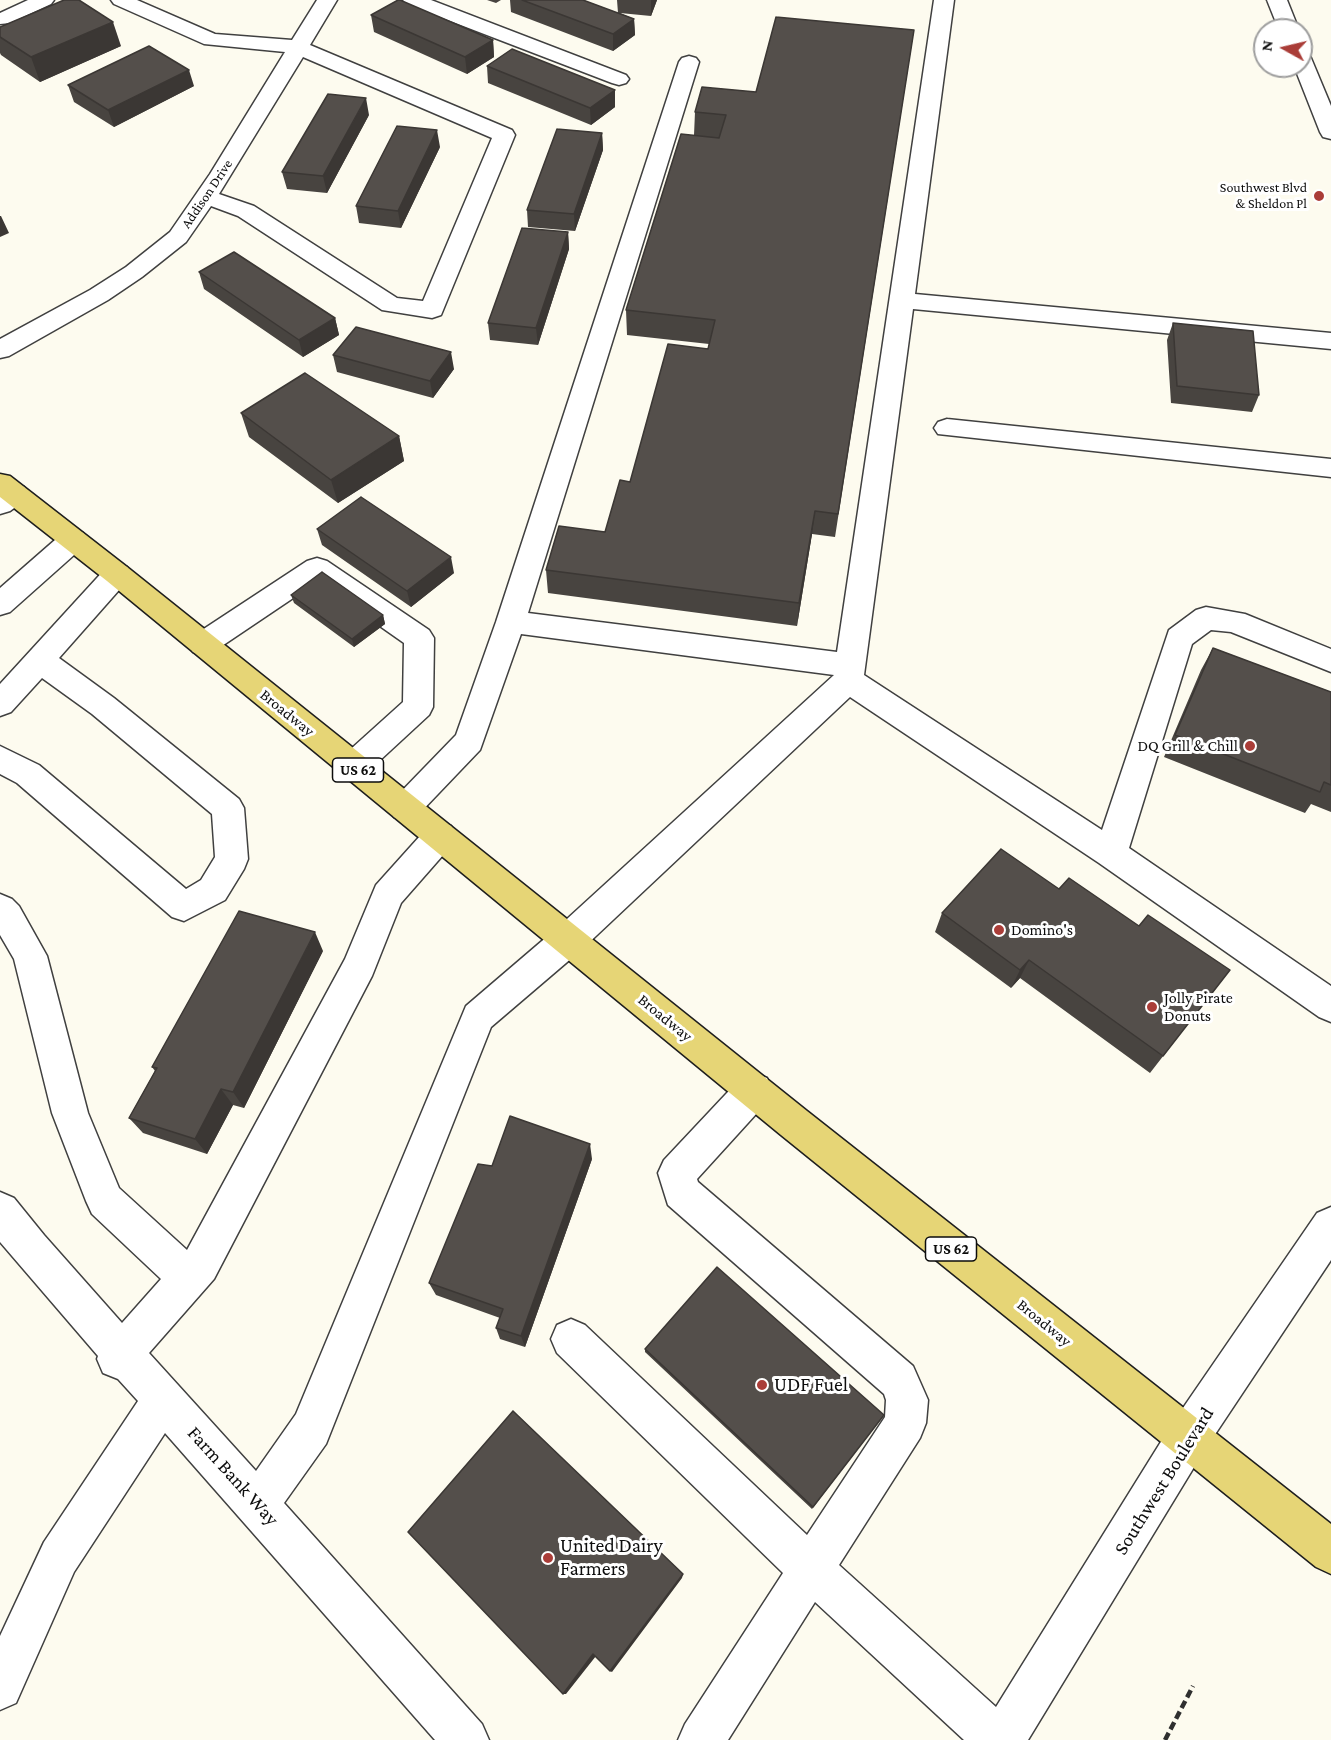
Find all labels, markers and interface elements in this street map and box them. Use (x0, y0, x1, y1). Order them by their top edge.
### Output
north arrow (1253, 18, 1313, 78)
text: N (1257, 39, 1276, 52)
street label: Addison Drive (178, 156, 236, 232)
place label: Southwest Blvd & Sheldon Pl (1220, 180, 1307, 212)
marker: Southwest Blvd & Sheldon Pl (1312, 189, 1326, 203)
street label: Broadway (256, 685, 318, 741)
place label: DQ Grill & Chill (1137, 736, 1238, 756)
marker: DQ Grill & Chill (1243, 739, 1257, 753)
road number: US 62 (332, 758, 384, 782)
place label: Domino's (1011, 920, 1073, 940)
marker: Domino's (992, 923, 1006, 937)
place label: Jolly Pirate Donuts (1164, 988, 1233, 1026)
street label: Broadway (634, 990, 696, 1046)
marker: Jolly Pirate Donuts (1145, 1000, 1159, 1014)
road number: US 62 (926, 1237, 976, 1261)
street label: Broadway (1013, 1295, 1075, 1351)
place label: UDF Fuel (774, 1373, 848, 1397)
marker: UDF Fuel (755, 1378, 769, 1392)
street label: Southwest Boulevard (1109, 1403, 1219, 1559)
street label: Farm Bank Way (182, 1421, 284, 1531)
place label: United Dairy Farmers (560, 1534, 663, 1581)
marker: United Dairy Farmers (541, 1551, 555, 1565)

